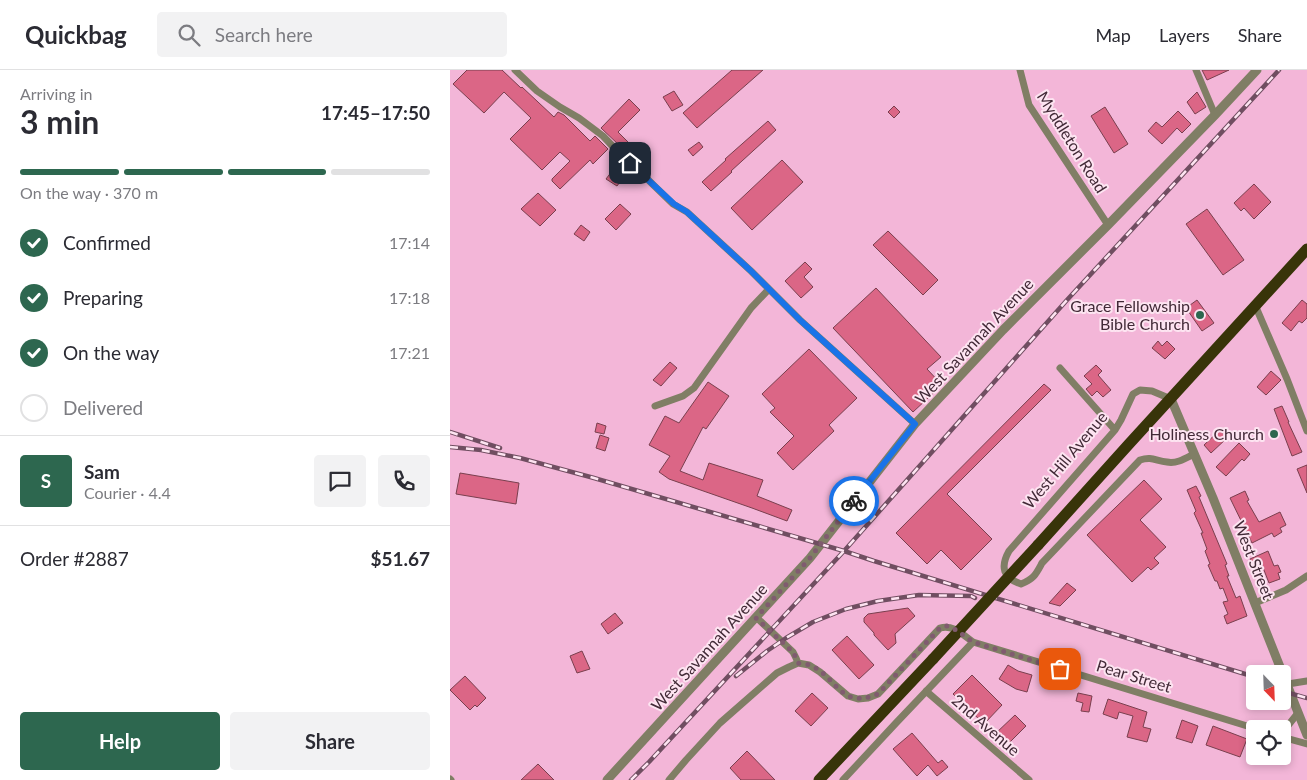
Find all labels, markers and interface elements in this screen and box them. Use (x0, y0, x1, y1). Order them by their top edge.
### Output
search box (157, 12, 507, 57)
text: Quickbag (25, 20, 127, 49)
icon: search (175, 21, 203, 49)
text: Search here (215, 23, 313, 46)
text: Map (1095, 24, 1131, 46)
text: Layers (1159, 24, 1210, 46)
text: Share (1238, 24, 1282, 46)
text: Arriving in (20, 84, 93, 103)
street label: Myddleton Road (1034, 87, 1111, 196)
text: 17:45–17:50 (321, 101, 430, 124)
text: 3 min (20, 102, 99, 141)
pin (609, 142, 651, 184)
icon: home (616, 149, 644, 177)
text: On the way · 370 m (20, 183, 158, 202)
icon: check (20, 229, 48, 257)
text: Confirmed (63, 231, 151, 254)
text: 17:14 (389, 233, 430, 252)
street label: West Savannah Avenue (911, 274, 1037, 407)
icon: check (20, 284, 48, 312)
text: Preparing (63, 286, 143, 309)
text: 17:18 (389, 288, 430, 307)
place label: Grace Fellowship Bible Church (1070, 296, 1190, 333)
marker: Grace Fellowship Bible Church (1194, 309, 1206, 321)
icon: check (20, 339, 48, 367)
text: On the way (63, 341, 159, 364)
text: 17:21 (389, 343, 430, 362)
text: Delivered (63, 396, 143, 419)
street label: West Hill Avenue (1018, 407, 1111, 512)
place label: Holiness Church (1149, 424, 1264, 443)
marker: Holiness Church (1268, 428, 1280, 440)
button: chat (314, 455, 366, 507)
button: phone (378, 455, 430, 507)
text: Sam (84, 460, 120, 483)
text: S (41, 469, 51, 492)
courier (829, 476, 879, 526)
text: Courier · 4.4 (84, 483, 171, 502)
icon: bike (840, 487, 868, 515)
street label: West Street (1230, 518, 1279, 602)
text: Order #2887 (20, 547, 129, 570)
text: $51.67 (370, 547, 430, 570)
street label: West Savannah Avenue (647, 579, 771, 714)
pin (1039, 648, 1081, 690)
icon: bag (1046, 655, 1074, 683)
street label: Pear Street (1094, 655, 1174, 696)
north arrow (1246, 665, 1291, 710)
map controls (1246, 665, 1291, 765)
street label: 2nd Avenue (949, 690, 1024, 759)
button: Help (20, 712, 220, 770)
button: Share (230, 712, 430, 770)
button: locate (1246, 720, 1291, 765)

